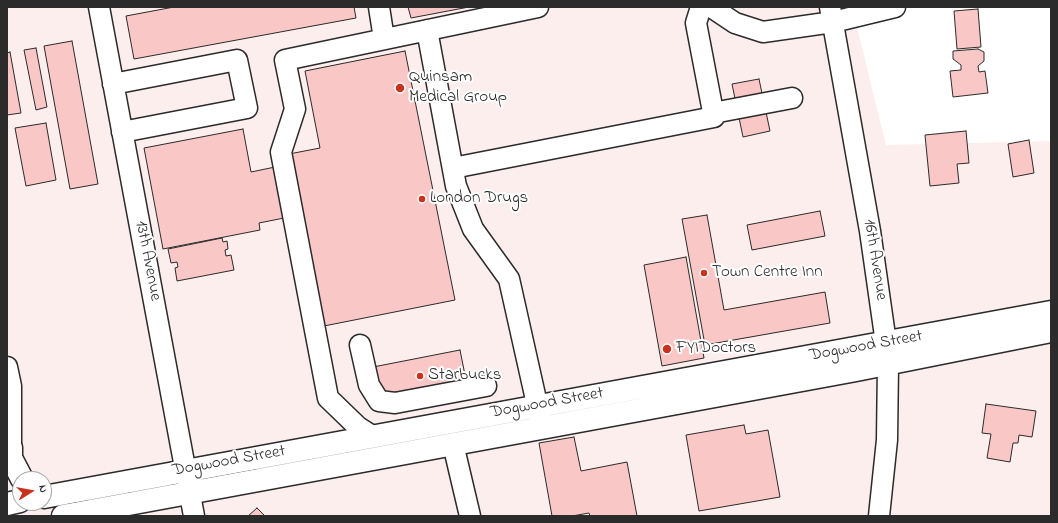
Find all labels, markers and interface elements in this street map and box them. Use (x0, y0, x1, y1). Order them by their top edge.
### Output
place label: Quinsam Medical Group (409, 68, 507, 108)
marker: Quinsam Medical Group (394, 82, 406, 94)
place label: London Drugs (430, 189, 528, 209)
marker: London Drugs (417, 194, 427, 204)
street label: 16th Avenue (858, 218, 890, 302)
street label: 13th Avenue (129, 219, 165, 303)
place label: Town Centre Inn (712, 263, 823, 283)
marker: Town Centre Inn (699, 268, 709, 278)
street label: Dogwood Street (808, 327, 924, 367)
place label: FYIDoctors (676, 339, 756, 359)
marker: FYIDoctors (661, 343, 673, 355)
place label: Starbucks (428, 366, 501, 386)
marker: Starbucks (415, 371, 425, 381)
street label: Dogwood Street (489, 384, 605, 424)
street label: Dogwood Street (171, 442, 287, 482)
north arrow (12, 471, 52, 511)
text: N (34, 484, 51, 494)

